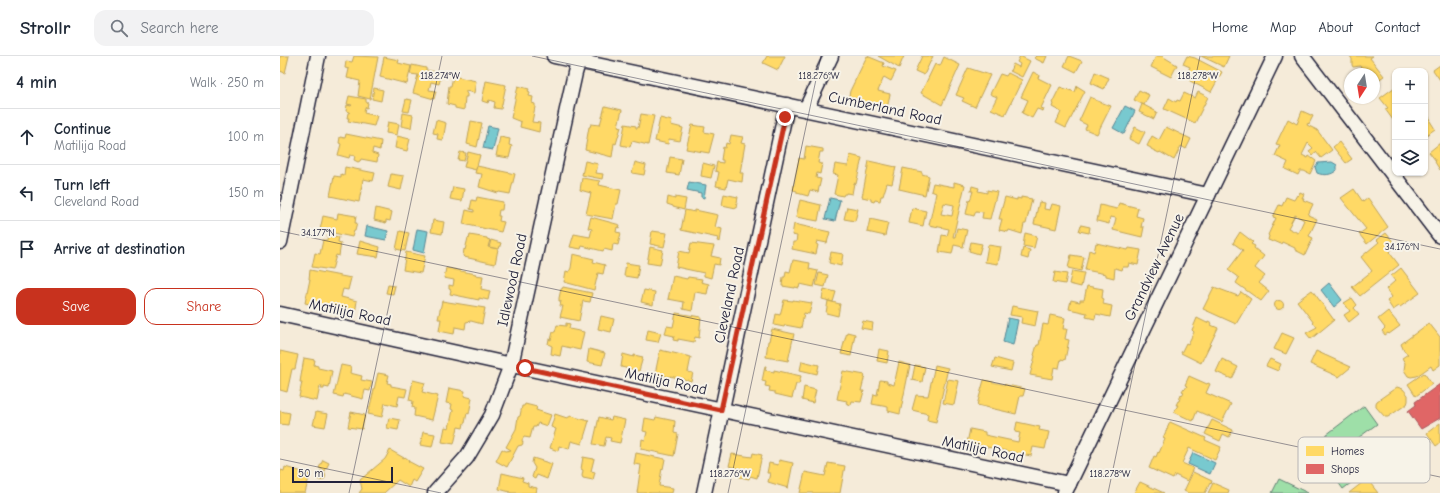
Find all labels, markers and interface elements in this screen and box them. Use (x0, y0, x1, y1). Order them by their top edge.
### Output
search box (94, 10, 374, 46)
text: Strollr (20, 17, 70, 39)
icon: search (108, 17, 130, 39)
text: Search here (140, 19, 219, 37)
text: Home (1212, 19, 1248, 36)
text: Map (1270, 19, 1296, 36)
text: About (1318, 19, 1353, 36)
text: Contact (1375, 19, 1420, 36)
north arrow (1344, 68, 1380, 104)
map controls (1392, 68, 1428, 176)
button: + (1392, 68, 1428, 104)
text: 118.274°W (420, 70, 460, 82)
text: 118.276°W (798, 70, 840, 82)
text: 118.278°W (1178, 70, 1219, 82)
text: 4 min (16, 73, 57, 92)
text: Walk · 250 m (190, 75, 264, 90)
street label: Cumberland Road (827, 87, 943, 129)
button: − (1392, 104, 1428, 140)
route end (776, 108, 794, 126)
text: Continue (54, 120, 111, 138)
icon: ahead (16, 126, 38, 148)
text: 100 m (228, 129, 264, 144)
text: Matilija Road (54, 138, 126, 153)
button: layers (1392, 140, 1428, 176)
text: Turn left (54, 176, 110, 194)
icon: left (16, 182, 38, 204)
text: 150 m (229, 185, 264, 200)
text: Cleveland Road (54, 194, 139, 209)
street label: Grandview Avenue (1120, 210, 1188, 324)
text: 34.177°N (301, 227, 335, 239)
street label: Idlewood Road (493, 232, 531, 328)
icon: arrive (16, 238, 38, 260)
text: Arrive at destination (54, 240, 185, 258)
text: 34.176°N (1385, 241, 1419, 253)
street label: Cleveland Road (710, 245, 748, 345)
button: Save (16, 288, 136, 325)
button: Share (144, 288, 264, 325)
street label: Matilija Road (307, 295, 393, 329)
route start (516, 359, 534, 377)
street label: Matilija Road (623, 364, 709, 398)
street label: Matilija Road (940, 432, 1026, 466)
legend (1298, 437, 1430, 483)
text: Homes (1331, 445, 1364, 458)
text: Shops (1331, 463, 1360, 476)
scale bar (292, 465, 393, 484)
text: 50 m (298, 467, 323, 480)
text: 118.276°W (709, 468, 751, 480)
text: 118.278°W (1090, 468, 1131, 480)

